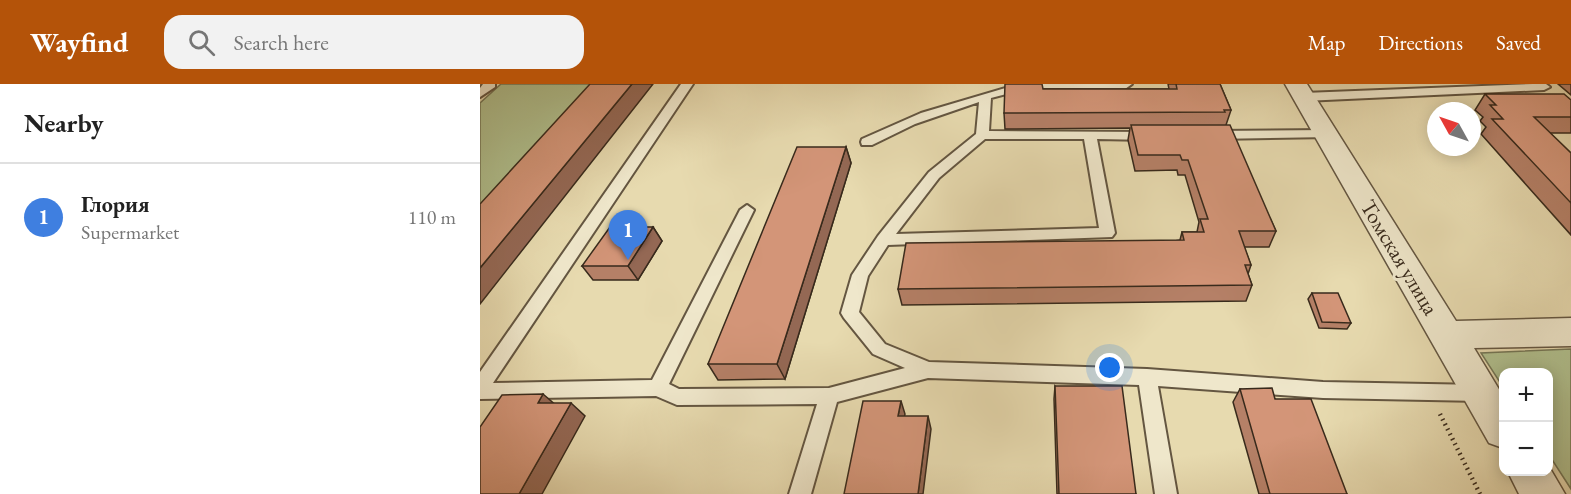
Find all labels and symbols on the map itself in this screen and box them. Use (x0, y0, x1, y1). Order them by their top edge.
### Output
north arrow (1427, 102, 1481, 156)
street label: Томская улица (1354, 194, 1446, 321)
pin: 1 (608, 210, 648, 260)
your location (1095, 353, 1124, 382)

